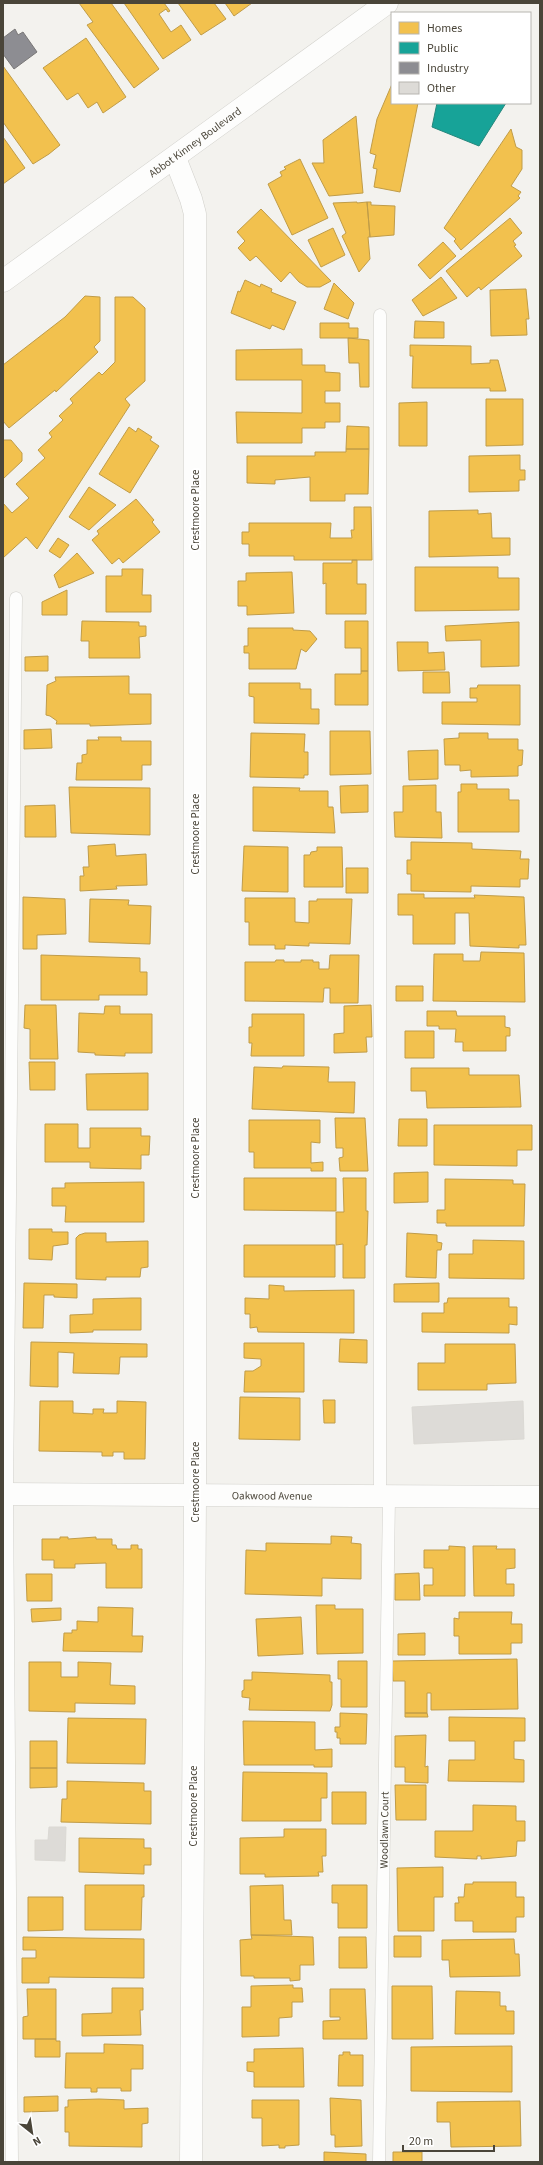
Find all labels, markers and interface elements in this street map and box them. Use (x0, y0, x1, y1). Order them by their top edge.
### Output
legend (391, 12, 531, 104)
text: Homes (427, 20, 462, 37)
text: Public (427, 40, 459, 57)
text: Industry (427, 60, 469, 77)
text: Other (427, 80, 457, 97)
street label: Abbot Kinney Boulevard (146, 103, 244, 181)
street label: Crestmoore Place (188, 469, 203, 550)
street label: Crestmoore Place (188, 793, 203, 874)
street label: Crestmoore Place (188, 1117, 203, 1198)
street label: Crestmoore Place (188, 1441, 203, 1522)
street label: Oakwood Avenue (232, 1488, 313, 1503)
street label: Crestmoore Place (186, 1765, 201, 1846)
street label: Woodlawn Court (376, 1791, 392, 1869)
north arrow (12, 2113, 52, 2153)
scale bar (403, 2127, 494, 2153)
text: N (30, 2133, 44, 2150)
text: 20 m (409, 2133, 433, 2150)

